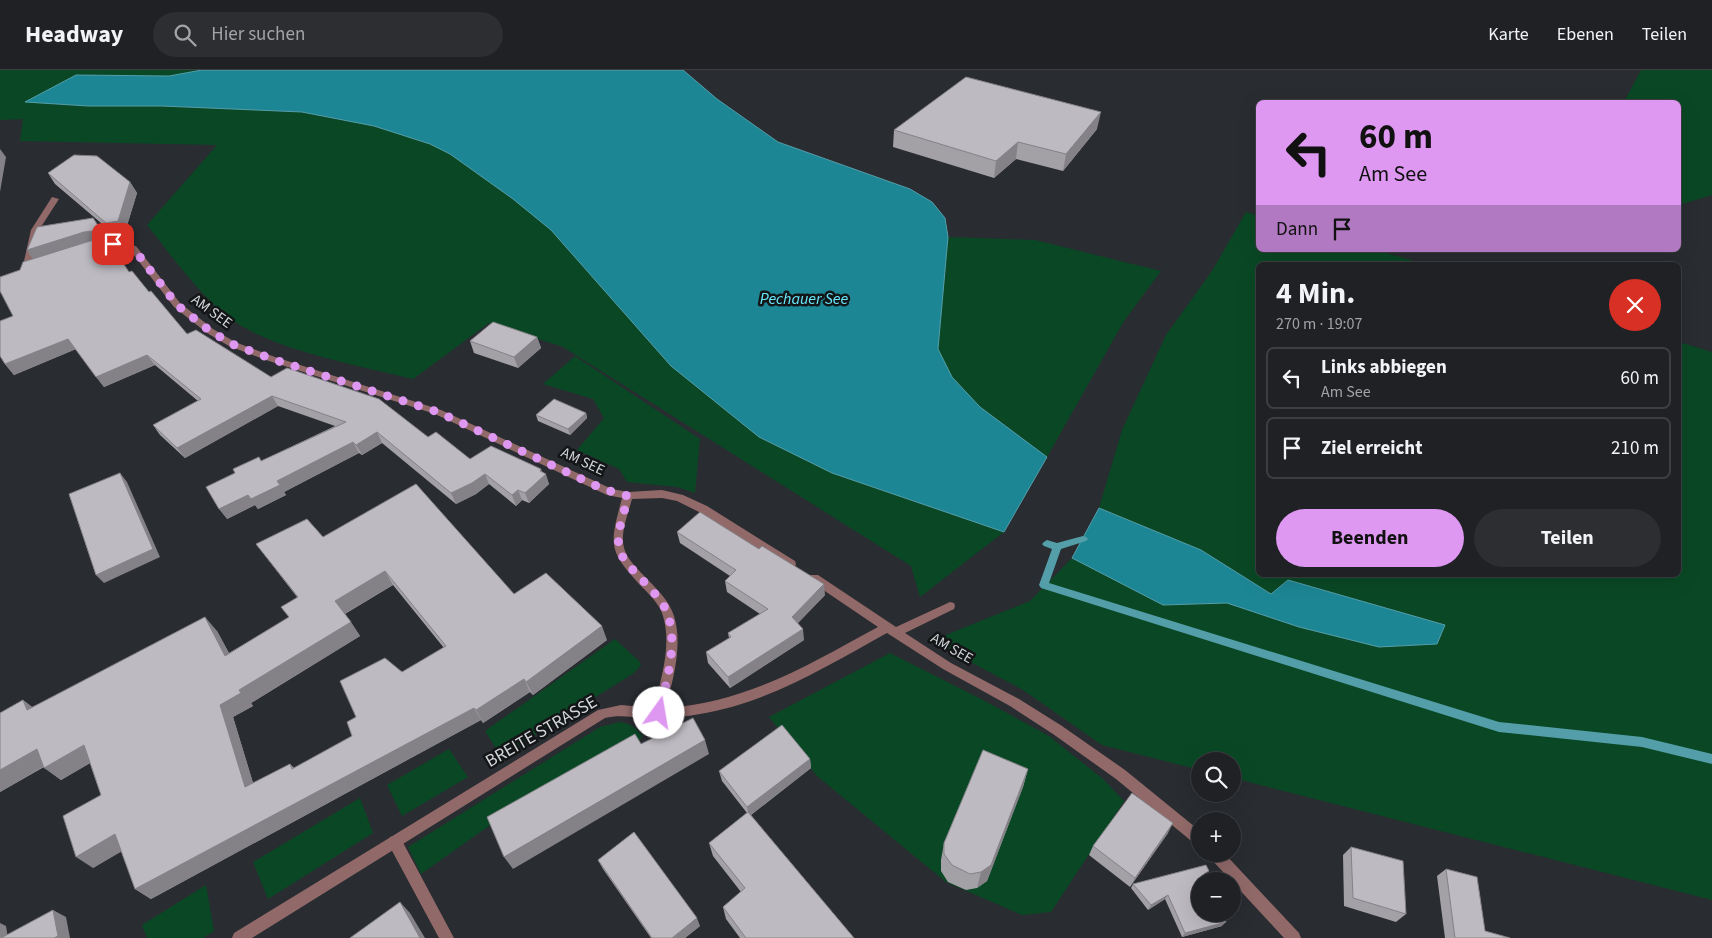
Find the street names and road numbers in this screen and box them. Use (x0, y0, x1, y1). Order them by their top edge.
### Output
street label: AM SEE (187, 289, 237, 333)
street label: AM SEE (558, 442, 608, 481)
street label: AM SEE (927, 628, 977, 669)
street label: BREITE STRASSE (481, 689, 602, 774)

